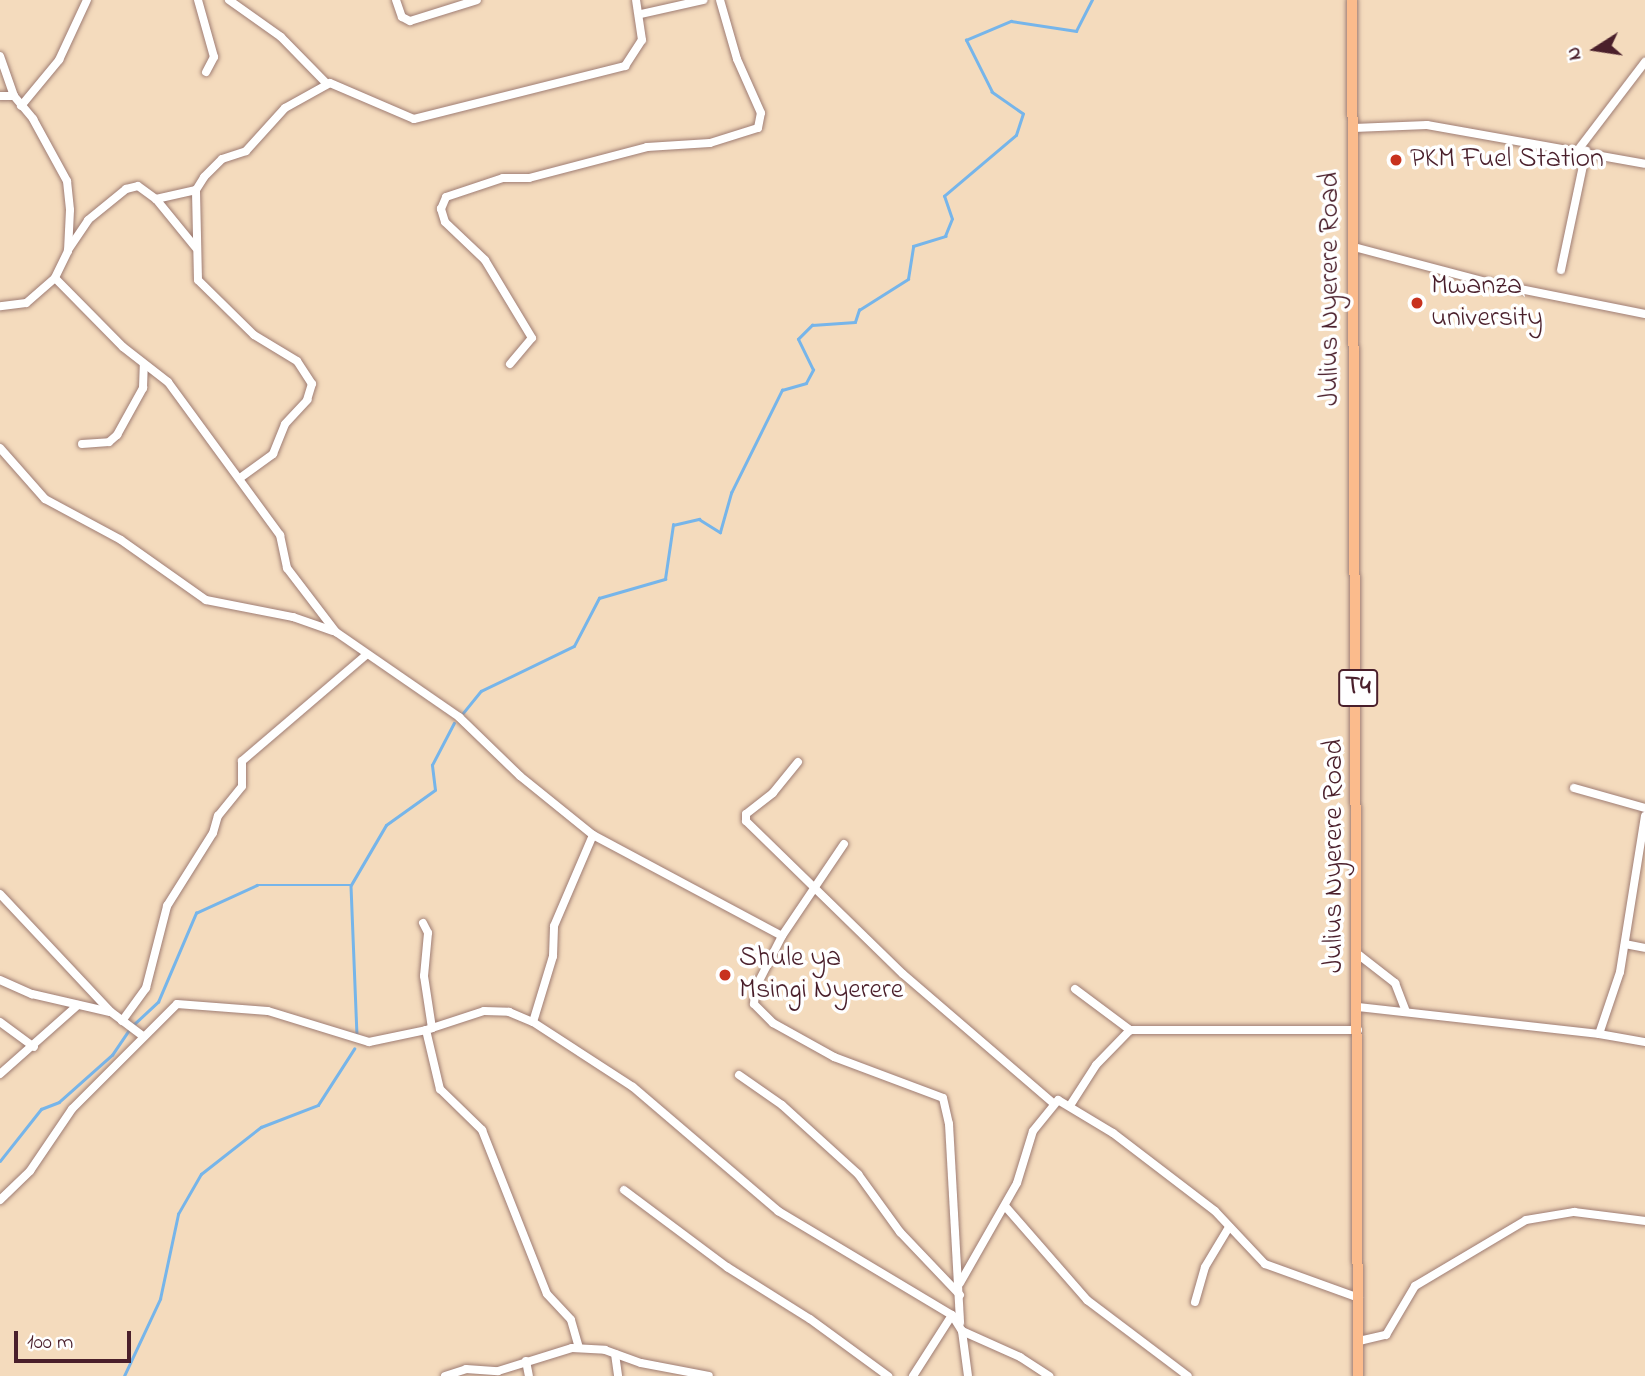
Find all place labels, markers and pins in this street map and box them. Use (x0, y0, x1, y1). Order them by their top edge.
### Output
place label: PKM Fuel Station (1410, 143, 1604, 177)
marker: PKM Fuel Station (1388, 152, 1404, 168)
place label: Mwanza university (1431, 270, 1543, 336)
marker: Mwanza university (1409, 295, 1425, 311)
place label: Shule ya Msingi Nyerere (739, 942, 903, 1008)
marker: Shule ya Msingi Nyerere (717, 967, 733, 983)

